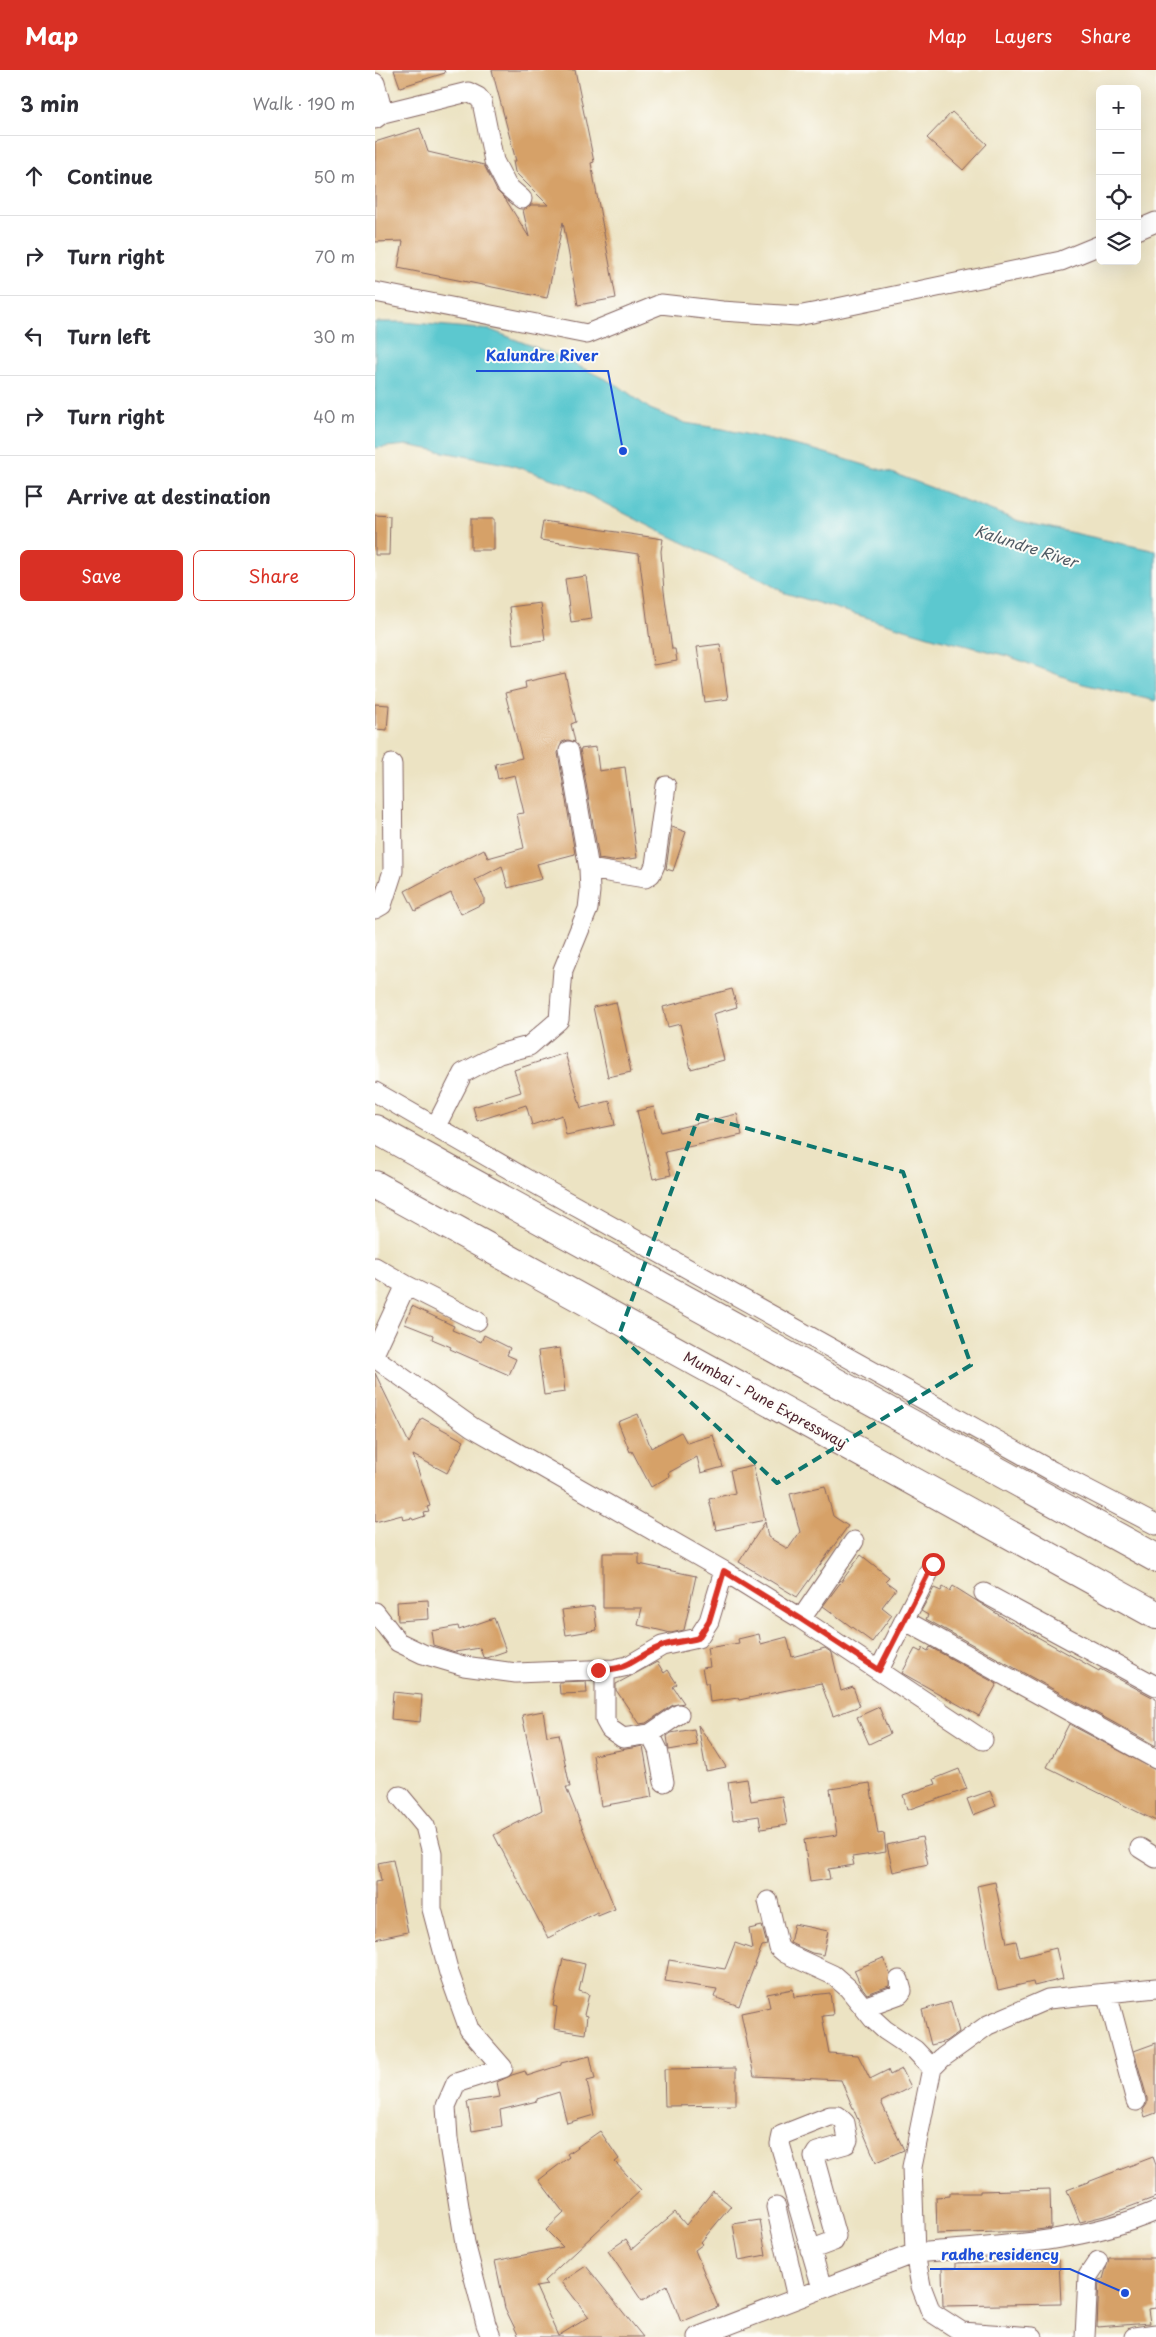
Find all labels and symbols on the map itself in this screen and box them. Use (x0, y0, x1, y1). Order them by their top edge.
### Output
callout: Kalundre River (476, 341, 608, 371)
text: Kalundre River (486, 343, 599, 366)
water label: Kalundre River (972, 518, 1083, 574)
street label: Mumbai - Pune Expressway (680, 1346, 851, 1453)
route start (922, 1553, 945, 1576)
route end (587, 1659, 610, 1682)
callout: radhe residency (930, 2239, 1070, 2269)
text: radhe residency (941, 2242, 1059, 2265)

